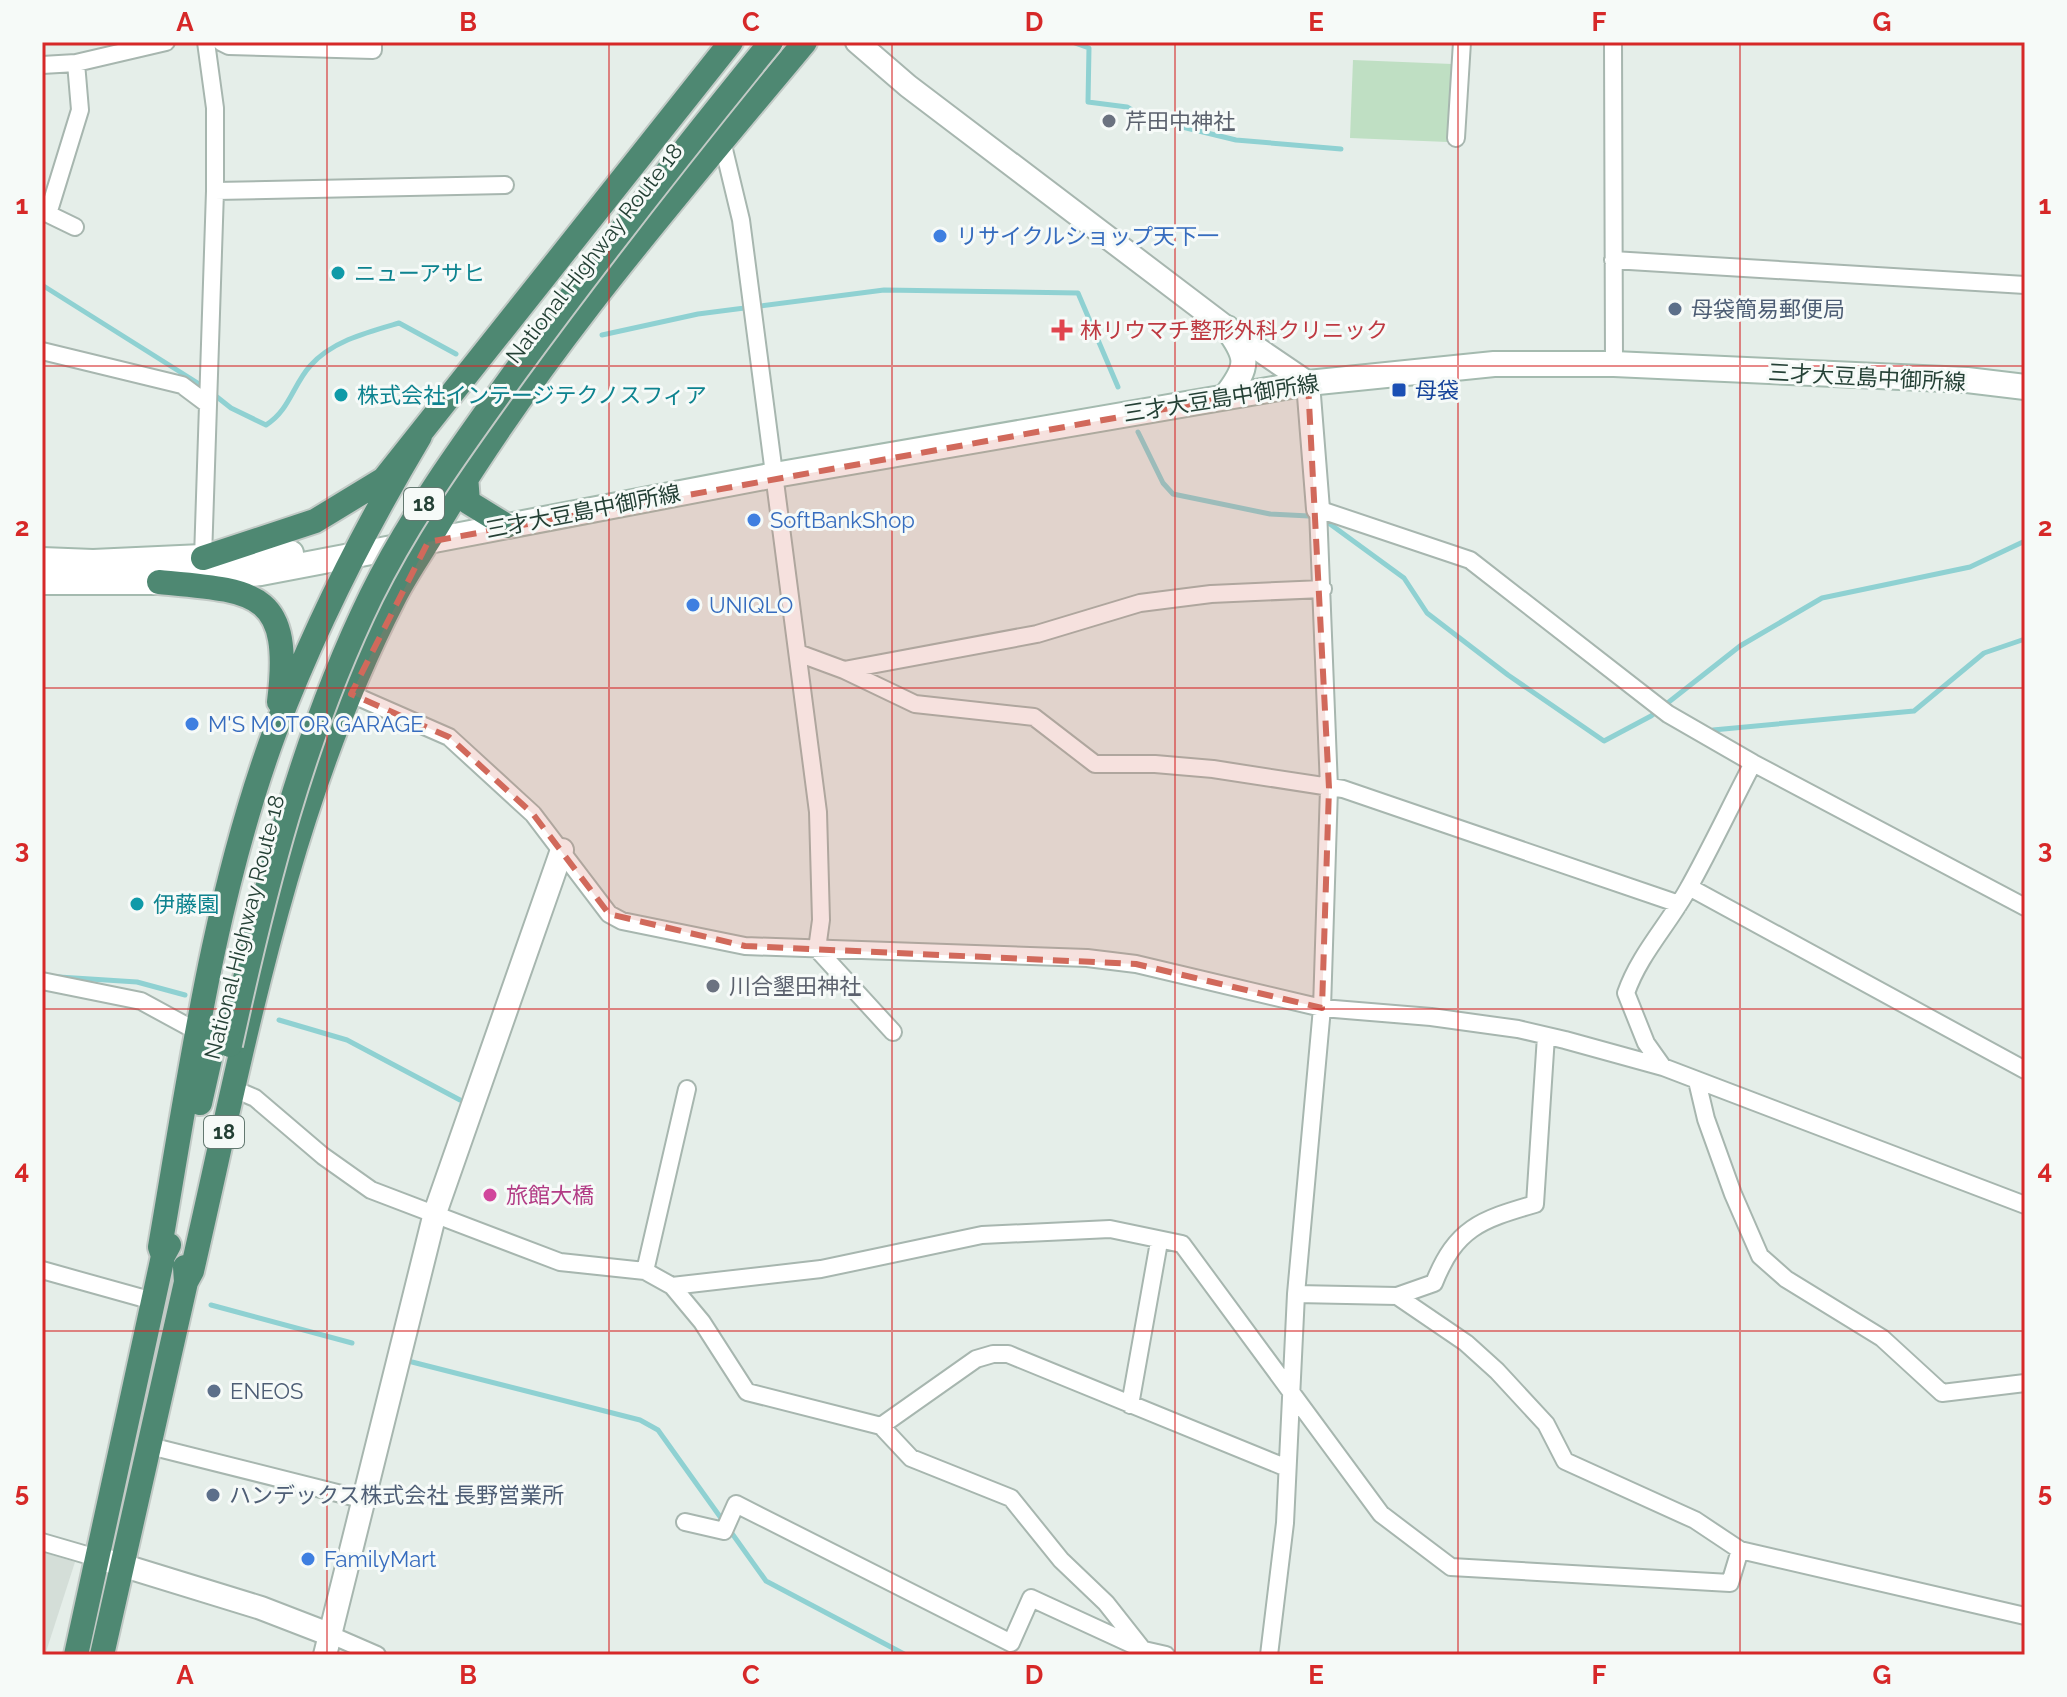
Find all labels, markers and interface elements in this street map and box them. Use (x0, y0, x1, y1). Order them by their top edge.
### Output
text: A (176, 7, 194, 37)
text: B (459, 7, 477, 37)
text: C (742, 7, 760, 37)
text: D (1025, 7, 1043, 37)
text: E (1308, 7, 1324, 37)
text: F (1592, 7, 1607, 37)
text: G (1873, 7, 1891, 37)
place label: 芹田中神社 (1125, 108, 1235, 134)
marker: 芹田中神社 (1100, 112, 1118, 130)
street label: National Highway Route 18 (500, 138, 688, 368)
text: 1 (16, 190, 29, 220)
text: 1 (2039, 190, 2052, 220)
place label: リサイクルショップ天下一 (956, 223, 1219, 249)
marker: リサイクルショップ天下一 (931, 227, 949, 245)
place label: ニューアサヒ (354, 260, 485, 286)
marker: ニューアサヒ (329, 264, 347, 282)
place label: 母袋簡易郵便局 (1691, 296, 1845, 322)
marker: 母袋簡易郵便局 (1666, 300, 1684, 318)
place label: 林リウマチ整形外科クリニック (1080, 317, 1388, 343)
marker: 林リウマチ整形外科クリニック (1051, 319, 1073, 341)
street label: 三才大豆島中御所線 (1767, 359, 1967, 395)
street label: 三才大豆島中御所線 (1121, 370, 1321, 426)
place label: 母袋 (1415, 377, 1459, 403)
marker: 母袋 (1390, 381, 1408, 399)
place label: 株式会社インテージテクノスフィア (357, 382, 707, 408)
marker: 株式会社インテージテクノスフィア (332, 386, 350, 404)
street label: 三才大豆島中御所線 (483, 479, 683, 543)
road number: 18 (404, 488, 444, 520)
place label: SoftBankShop (770, 507, 915, 533)
marker: SoftBankShop (745, 511, 763, 529)
text: 2 (15, 512, 29, 542)
text: 2 (2038, 512, 2052, 542)
place label: UNIQLO (709, 592, 793, 618)
marker: UNIQLO (684, 596, 702, 614)
place label: M'S MOTOR GARAGE (208, 711, 424, 737)
marker: M'S MOTOR GARAGE (183, 715, 201, 733)
street label: National Highway Route 18 (199, 792, 289, 1062)
text: 3 (15, 834, 29, 864)
text: 3 (2038, 834, 2052, 864)
place label: 伊藤園 (153, 891, 219, 917)
marker: 伊藤園 (128, 895, 146, 913)
place label: 川合墾田神社 (729, 973, 861, 999)
marker: 川合墾田神社 (704, 977, 722, 995)
road number: 18 (204, 1116, 244, 1148)
text: 4 (15, 1155, 29, 1185)
text: 4 (2038, 1155, 2052, 1185)
place label: 旅館大橋 (506, 1182, 594, 1208)
marker: 旅館大橋 (481, 1186, 499, 1204)
place label: ENEOS (230, 1378, 303, 1404)
marker: ENEOS (205, 1382, 223, 1400)
text: 5 (15, 1477, 29, 1507)
text: 5 (2038, 1477, 2052, 1507)
place label: ハンデックス株式会社 長野営業所 (229, 1482, 564, 1508)
marker: ハンデックス株式会社 長野営業所 (204, 1486, 222, 1504)
place label: FamilyMart (324, 1546, 437, 1572)
marker: FamilyMart (299, 1550, 317, 1568)
text: A (176, 1660, 194, 1690)
text: B (459, 1660, 477, 1690)
text: C (742, 1660, 760, 1690)
text: D (1025, 1660, 1043, 1690)
text: E (1308, 1660, 1324, 1690)
text: F (1592, 1660, 1607, 1690)
text: G (1873, 1660, 1891, 1690)

